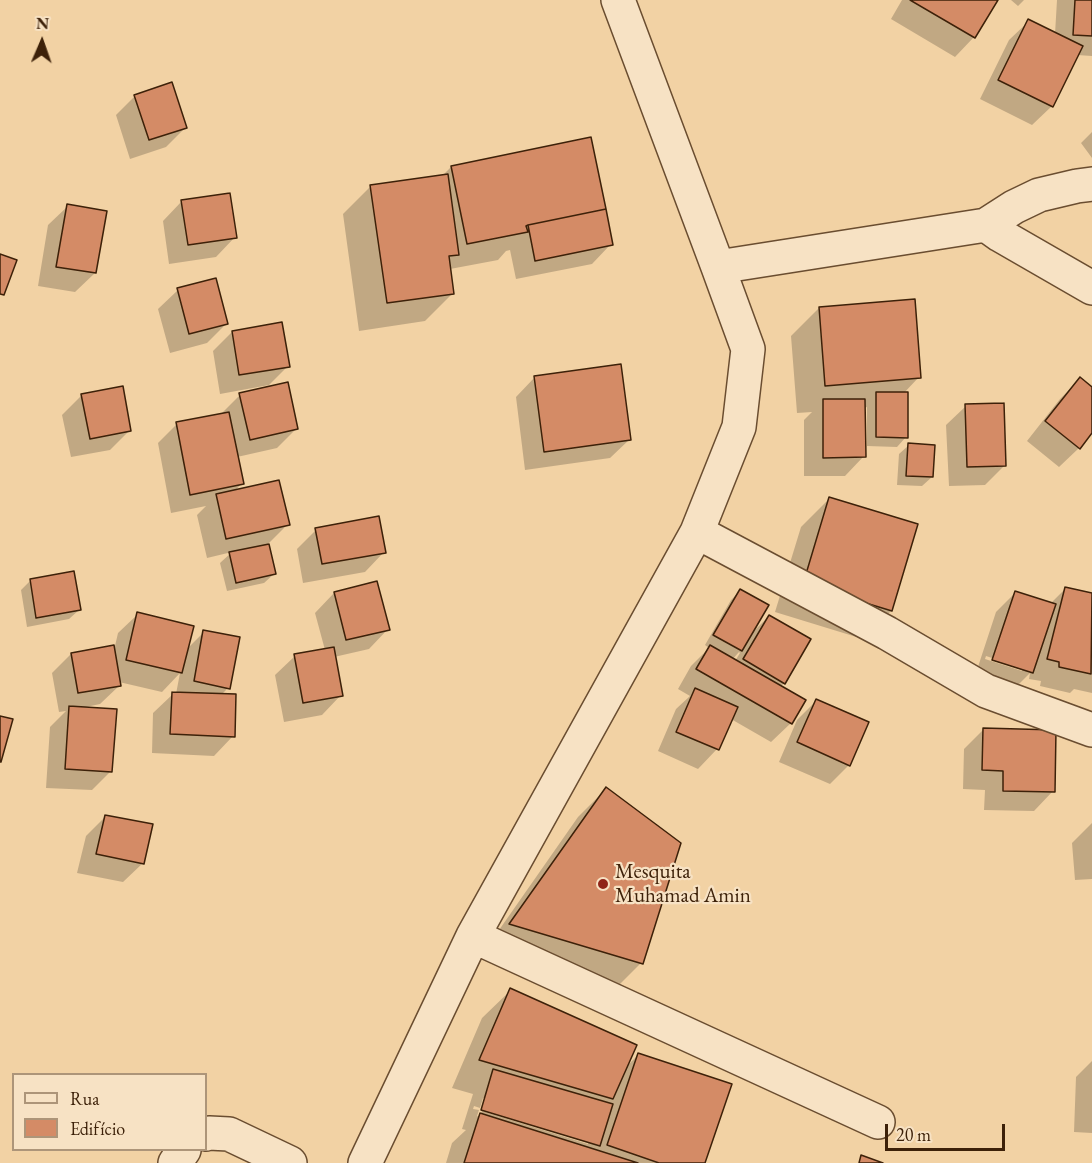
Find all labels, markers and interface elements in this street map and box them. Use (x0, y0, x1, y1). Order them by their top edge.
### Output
north arrow (12, 12, 72, 72)
text: N (36, 13, 49, 34)
place label: Mesquita Muhamad Amin (615, 859, 751, 909)
marker: Mesquita Muhamad Amin (596, 877, 610, 891)
legend (12, 1073, 207, 1151)
text: Rua (70, 1087, 100, 1110)
scale bar (888, 1112, 1008, 1150)
text: Edifício (70, 1117, 125, 1140)
text: 20 m (896, 1123, 931, 1146)

